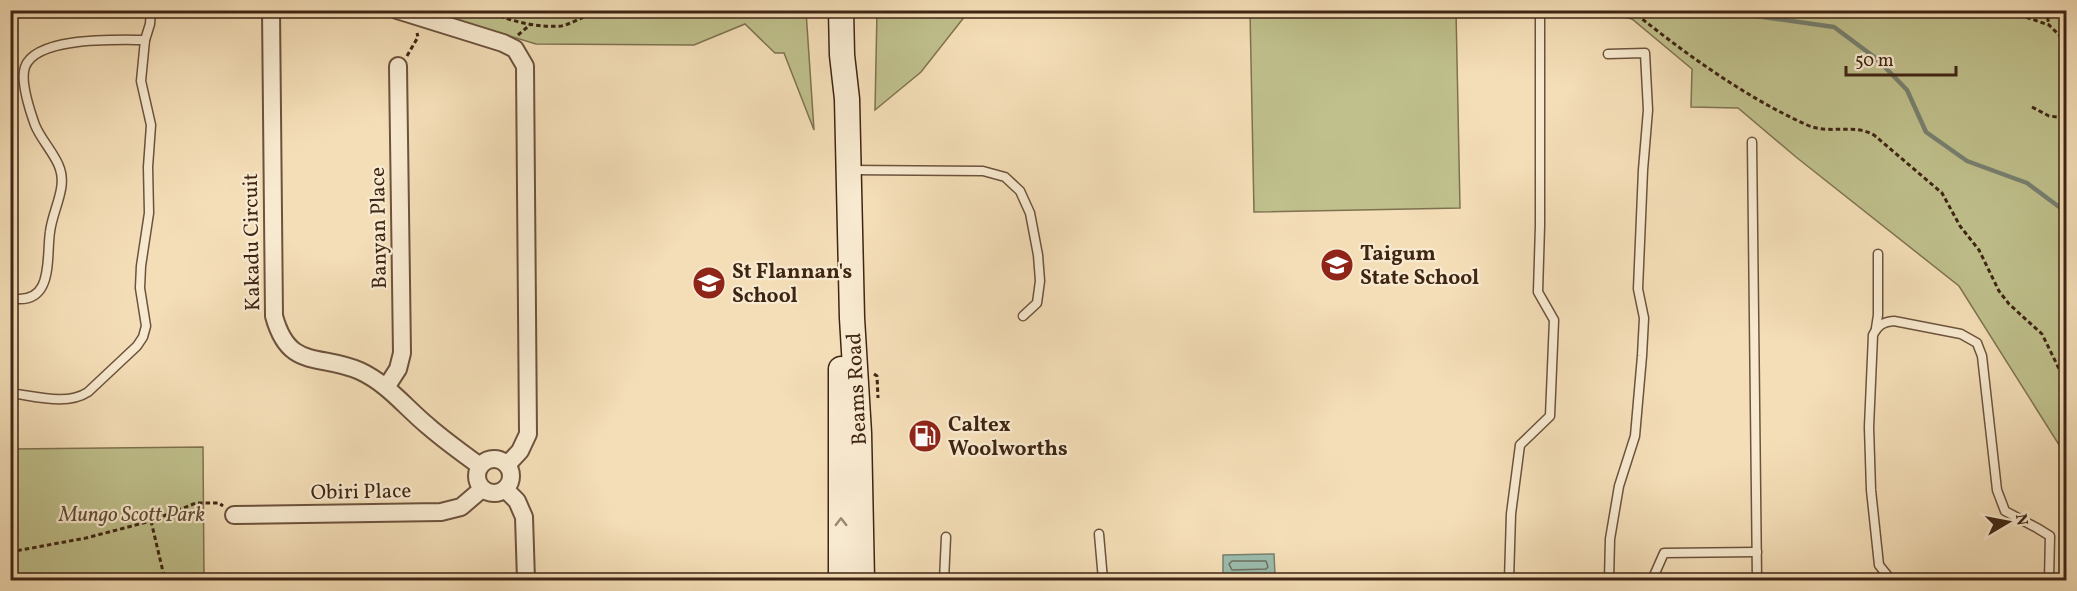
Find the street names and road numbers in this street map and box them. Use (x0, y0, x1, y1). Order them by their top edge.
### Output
street label: Banyan Place (364, 167, 395, 289)
street label: Kakadu Circuit (237, 173, 268, 311)
street label: Beams Road (840, 332, 875, 446)
street label: Obiri Place (310, 477, 412, 508)

